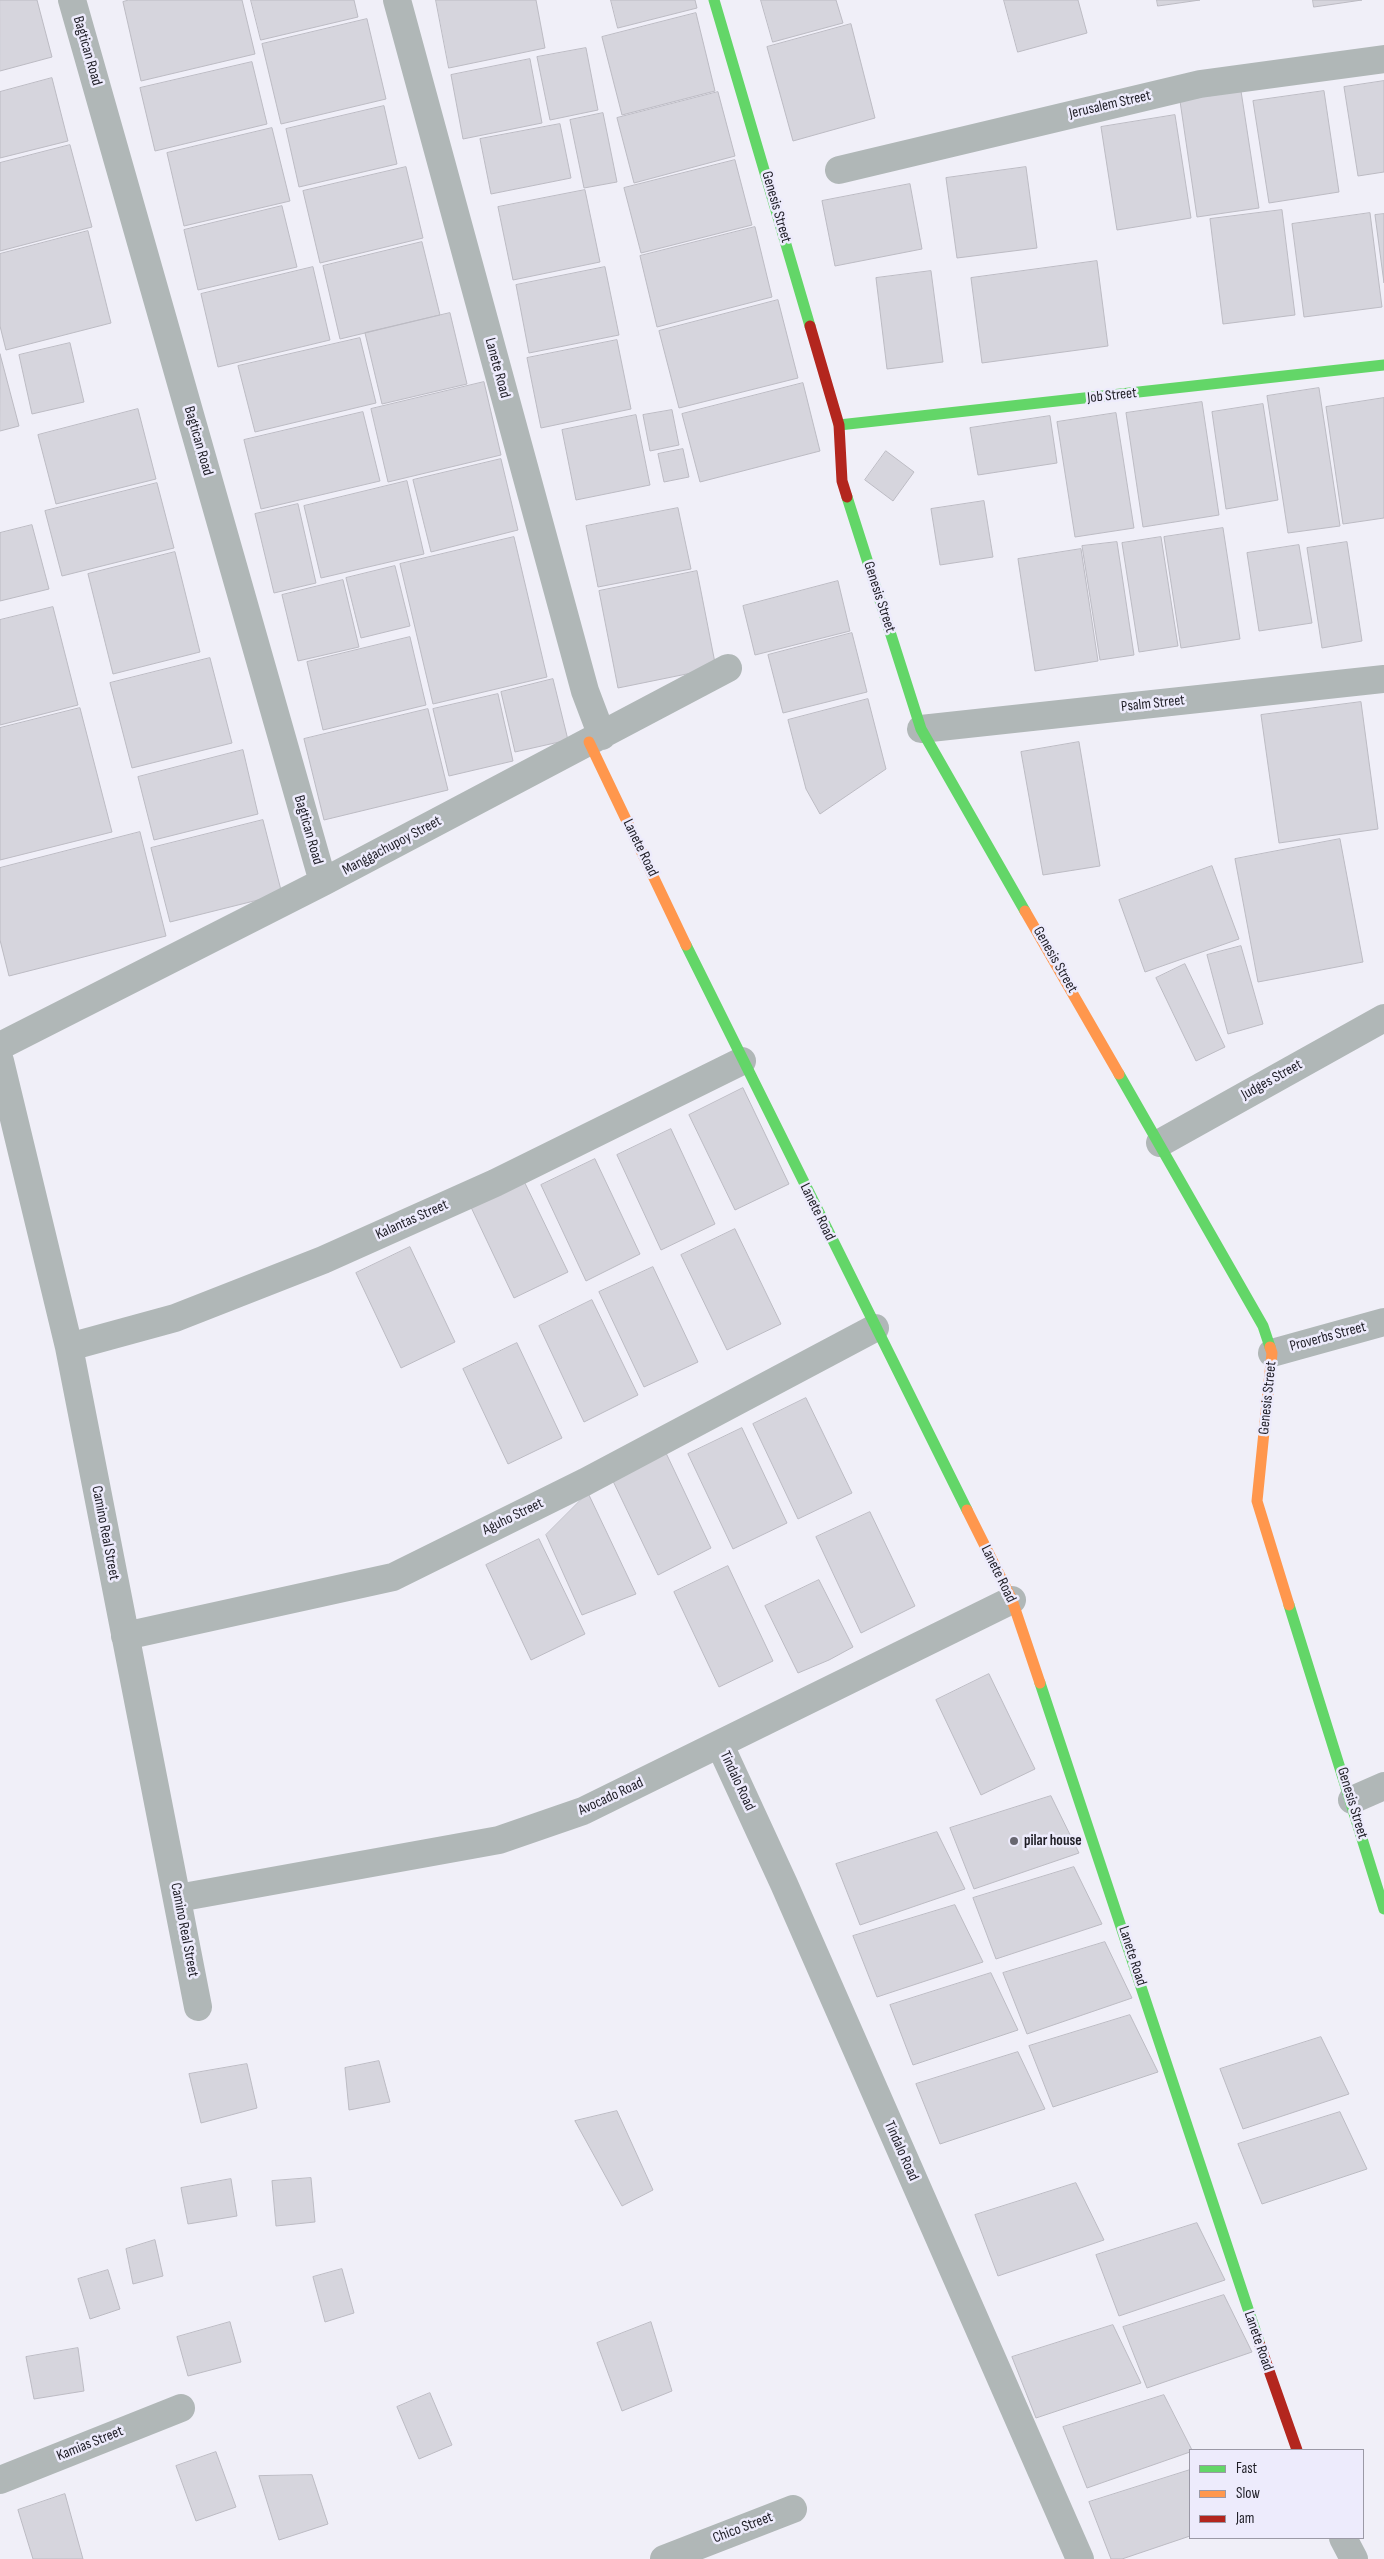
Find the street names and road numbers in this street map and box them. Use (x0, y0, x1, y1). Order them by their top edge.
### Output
street label: Bagtican Road (69, 14, 105, 88)
street label: Jerusalem Street (1067, 87, 1153, 123)
street label: Genesis Street (757, 169, 795, 245)
street label: Lanete Road (480, 336, 514, 400)
street label: Job Street (1086, 384, 1138, 408)
street label: Bagtican Road (180, 404, 216, 478)
street label: Genesis Street (859, 559, 899, 635)
street label: Psalm Street (1120, 692, 1186, 716)
street label: Bagtican Road (290, 793, 326, 867)
street label: Manggachupoy Street (339, 812, 445, 880)
street label: Lanete Road (618, 816, 662, 880)
street label: Genesis Street (1029, 924, 1081, 996)
street label: Judges Street (1238, 1056, 1306, 1104)
street label: Lanete Road (795, 1180, 839, 1244)
street label: Kalantas Street (373, 1196, 451, 1244)
street label: Proverbs Street (1288, 1318, 1368, 1356)
street label: Genesis Street (1255, 1360, 1281, 1436)
street label: Camino Real Street (87, 1484, 123, 1582)
street label: Aguho Street (480, 1495, 546, 1539)
street label: Lanete Road (976, 1542, 1020, 1606)
street label: Tindalo Road (715, 1748, 759, 1814)
street label: Genesis Street (1333, 1765, 1371, 1841)
street label: Avocado Road (576, 1774, 646, 1820)
street label: Camino Real Street (166, 1881, 202, 1979)
street label: Lanete Road (1114, 1924, 1150, 1988)
street label: Tindalo Road (880, 2118, 922, 2184)
street label: Lanete Road (1239, 2309, 1277, 2373)
street label: Kamias Street (54, 2423, 126, 2465)
street label: Chico Street (711, 2508, 775, 2548)

